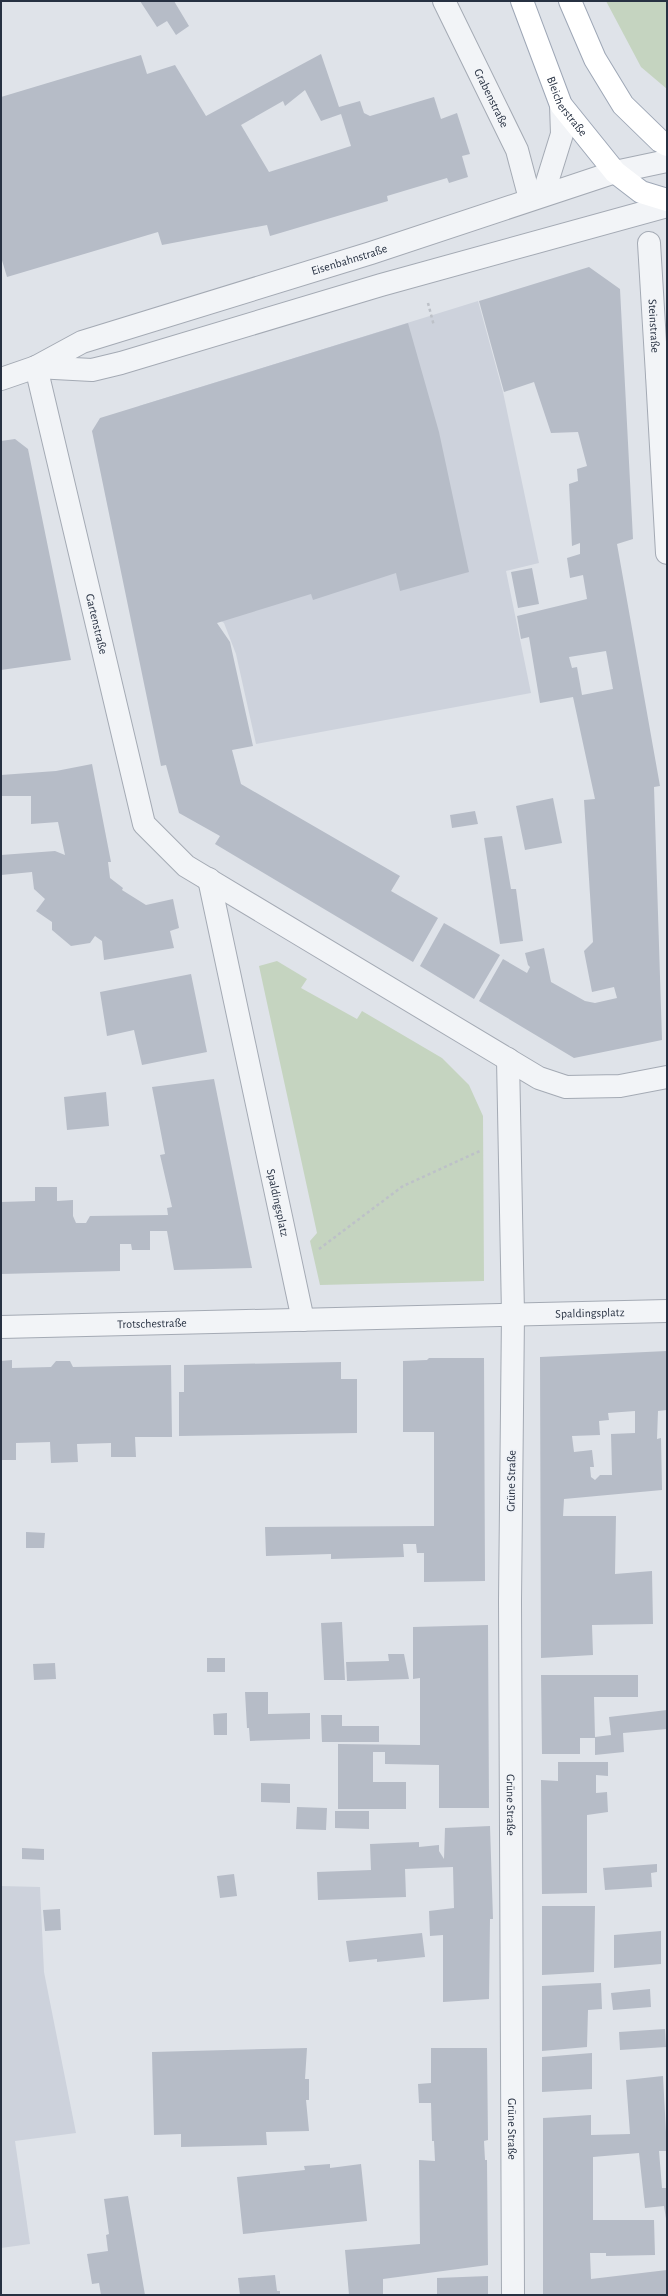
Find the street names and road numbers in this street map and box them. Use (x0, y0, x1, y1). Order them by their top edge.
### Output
street label: Grabenstraße (472, 67, 511, 129)
street label: Bleicherstraße (545, 75, 589, 138)
street label: Eisenbahnstraße (310, 242, 389, 277)
street label: Steinstraße (646, 299, 662, 353)
street label: Gartenstraße (84, 593, 110, 655)
street label: Spaldingsplatz (265, 1168, 291, 1238)
street label: Spaldingsplatz (555, 1306, 625, 1320)
street label: Trotschestraße (117, 1317, 187, 1330)
street label: Grüne Straße (504, 1450, 518, 1512)
street label: Grüne Straße (505, 1774, 517, 1836)
street label: Grüne Straße (506, 2098, 518, 2160)

